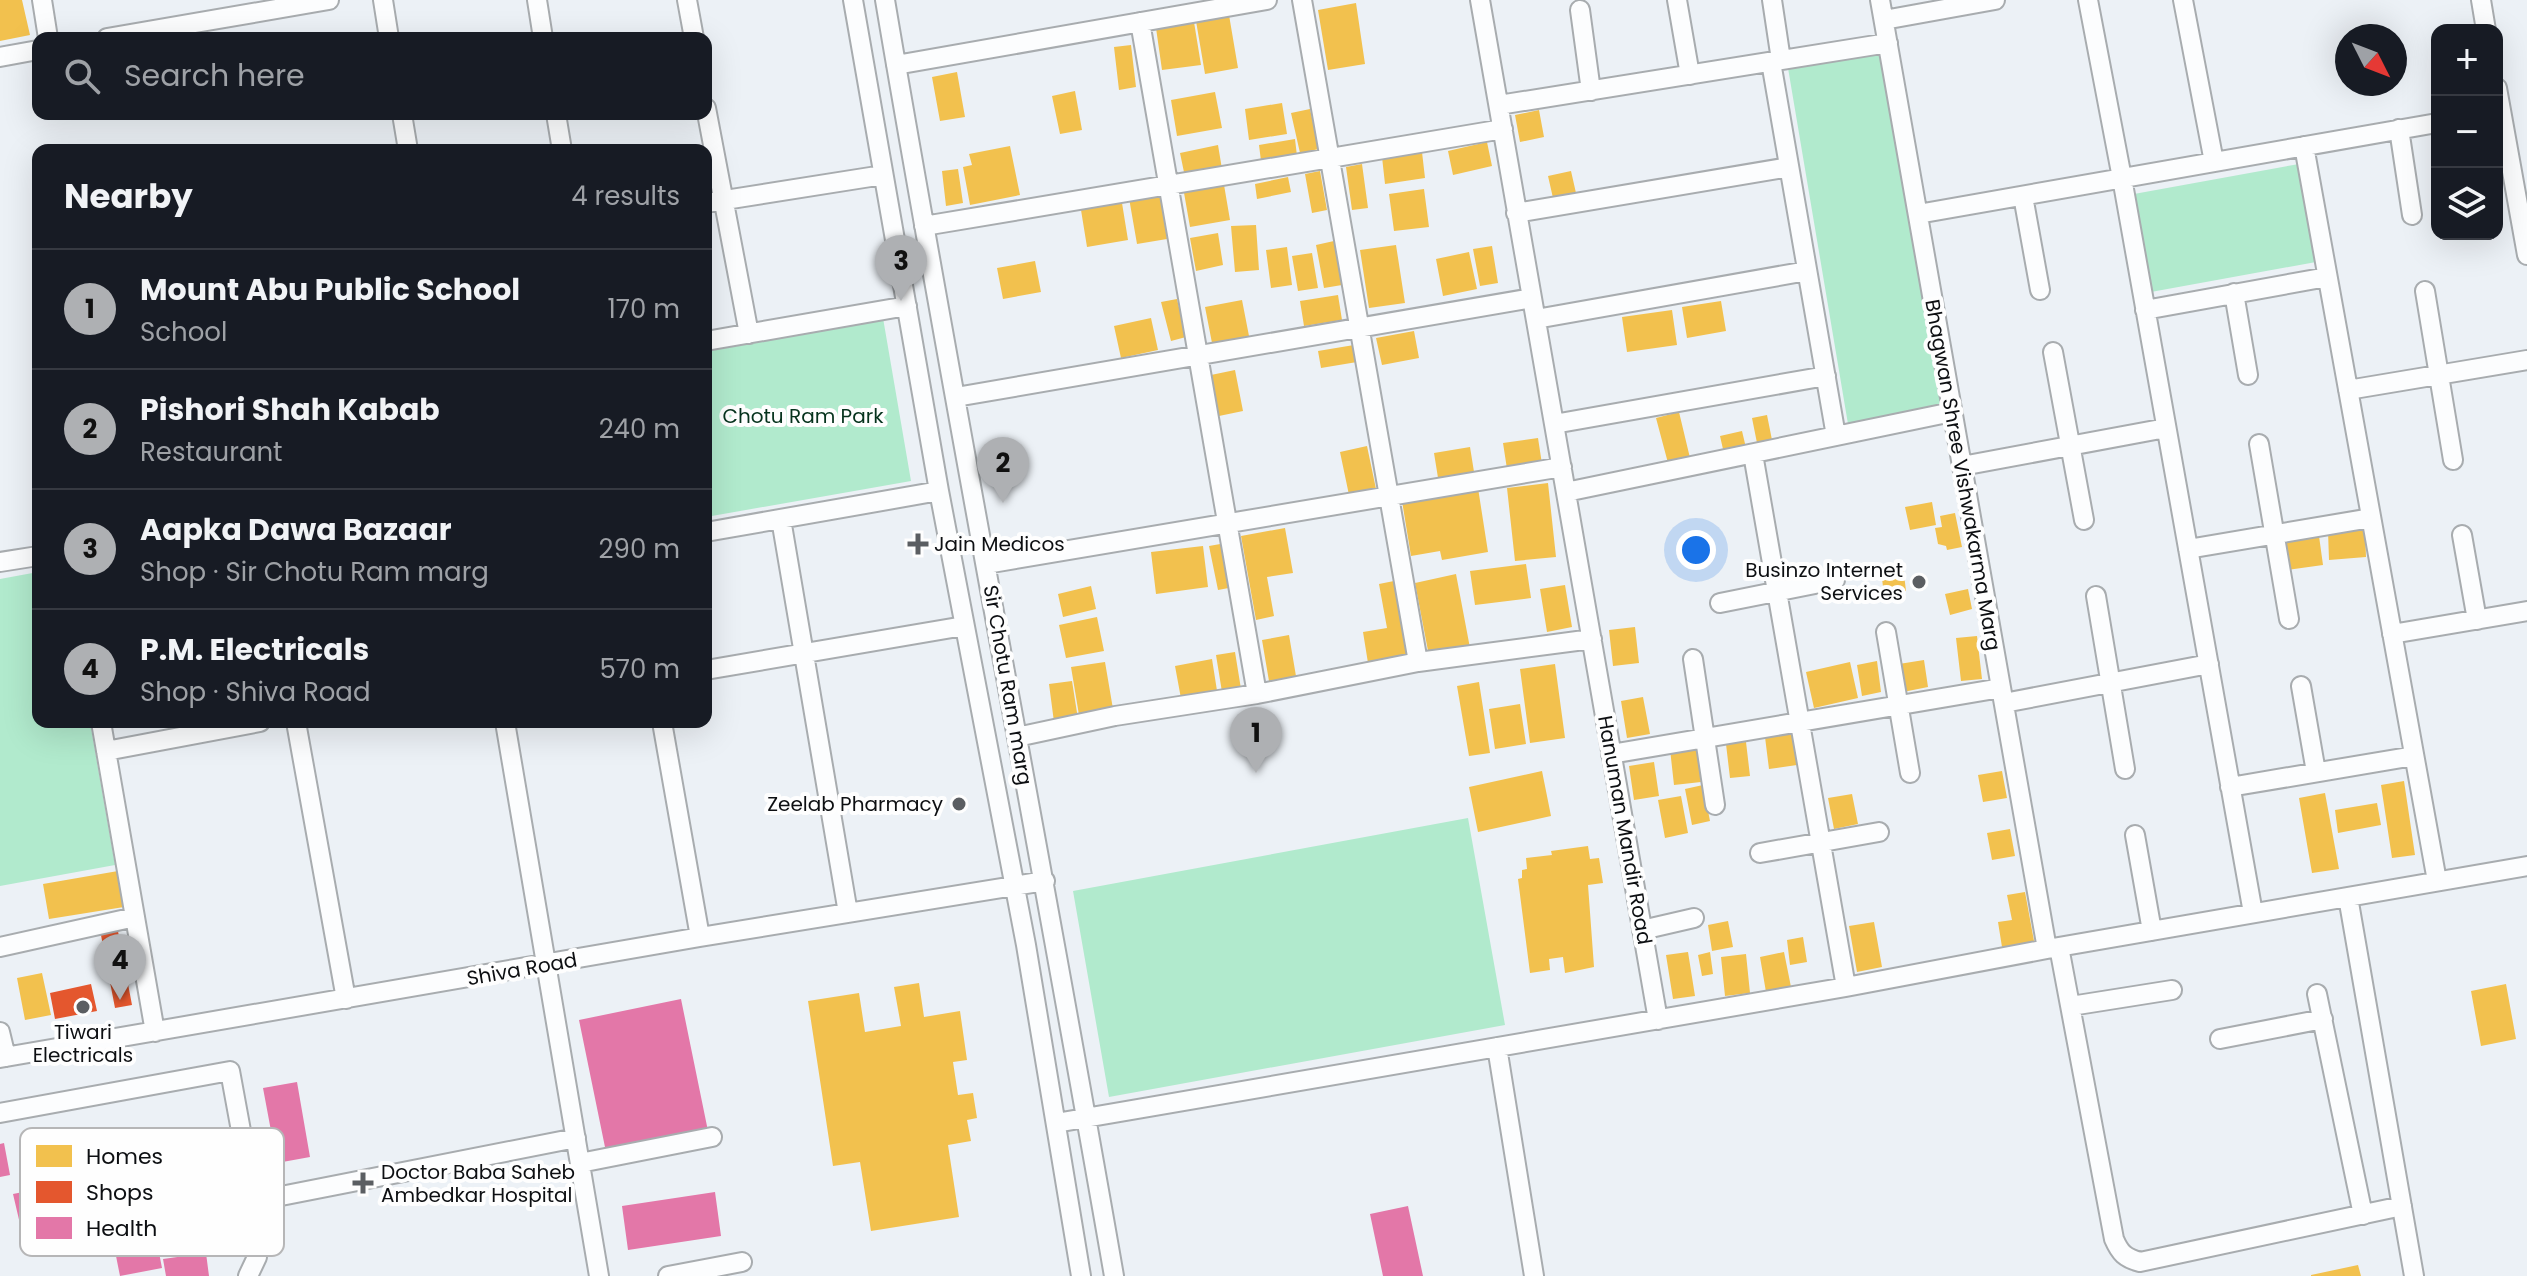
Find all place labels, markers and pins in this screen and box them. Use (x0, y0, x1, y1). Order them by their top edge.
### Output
pin: 3 (875, 235, 927, 301)
pin: 2 (977, 437, 1029, 503)
place label: Jain Medicos (934, 530, 1065, 558)
marker: Jain Medicos (909, 535, 927, 553)
place label: Businzo Internet Services (1745, 556, 1903, 607)
marker: Businzo Internet Services (1910, 573, 1928, 591)
pin: 1 (1230, 707, 1282, 773)
place label: Zeelab Pharmacy (767, 790, 943, 818)
marker: Zeelab Pharmacy (950, 795, 968, 813)
pin: 4 (94, 934, 146, 1000)
marker: Tiwari Electricals (74, 998, 92, 1016)
place label: Tiwari Electricals (33, 1018, 133, 1069)
place label: Doctor Baba Saheb Ambedkar Hospital (381, 1158, 575, 1209)
marker: Doctor Baba Saheb Ambedkar Hospital (352, 1172, 374, 1194)

